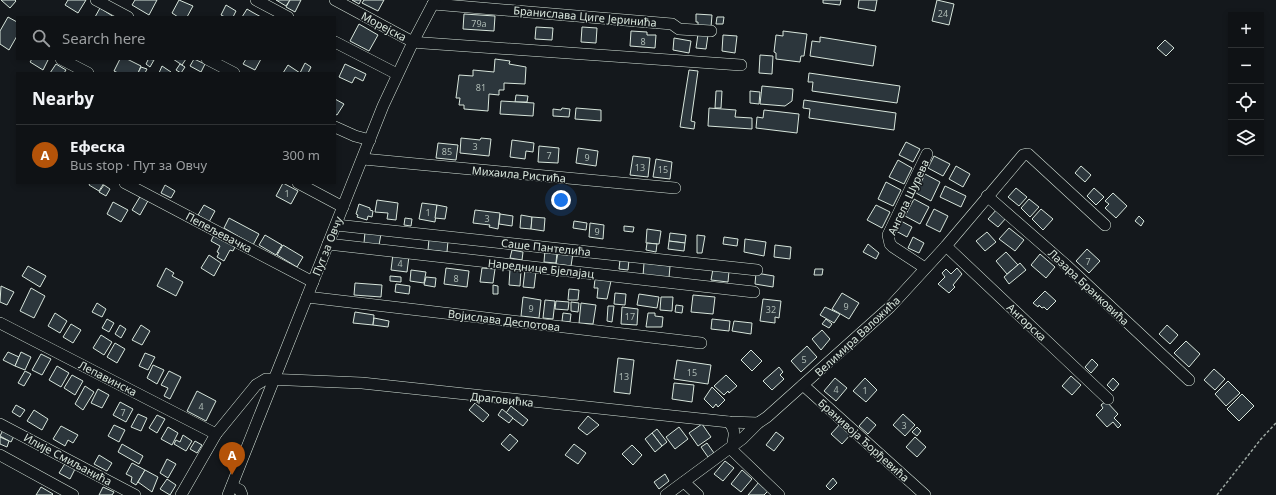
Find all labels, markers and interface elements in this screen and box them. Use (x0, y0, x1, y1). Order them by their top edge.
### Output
street label: Бранислава Циге Јеринића (513, 2, 657, 30)
house number: 24 (938, 7, 948, 20)
street label: Морејска (359, 8, 409, 44)
map controls (1228, 12, 1264, 156)
button: + (1228, 12, 1264, 48)
search box (16, 16, 336, 60)
house number: 79a (471, 17, 487, 30)
icon: search (30, 27, 52, 49)
text: Search here (62, 28, 145, 48)
house number: 8 (640, 35, 646, 48)
button: − (1228, 48, 1264, 84)
house number: 81 (476, 81, 486, 94)
button: locate (1228, 84, 1264, 120)
text: Nearby (32, 87, 94, 110)
button: layers (1228, 120, 1264, 156)
text: Ефеска (70, 136, 125, 156)
house number: 3 (472, 140, 478, 153)
house number: 85 (442, 145, 452, 158)
text: A (41, 146, 50, 164)
text: 300 m (282, 146, 320, 164)
house number: 7 (546, 149, 552, 162)
house number: 9 (584, 151, 590, 164)
text: Bus stop · Пут за Овчу (70, 156, 207, 174)
street label: Ангела Шурева (884, 157, 932, 237)
house number: 13 (635, 161, 645, 174)
street label: Михаила Ристића (471, 162, 567, 186)
house number: 15 (658, 163, 668, 176)
house number: 1 (284, 187, 290, 200)
your location (551, 190, 571, 210)
house number: 1 (425, 206, 431, 219)
street label: Пепељевачка (183, 208, 255, 256)
house number: 3 (484, 212, 490, 225)
street label: Пут за Овчу (308, 214, 346, 278)
house number: 9 (594, 225, 600, 238)
street label: Саше Пантелића (500, 235, 592, 259)
street label: Лазара Бранковића (1045, 246, 1133, 328)
street label: Нареднице Бјелајац (487, 255, 595, 281)
house number: 7 (1085, 255, 1091, 268)
house number: 4 (397, 257, 403, 270)
house number: 8 (453, 272, 459, 285)
street label: Велимира Валожића (811, 292, 903, 380)
house number: 9 (843, 300, 849, 313)
street label: Ангорска (1004, 300, 1050, 344)
house number: 9 (528, 302, 534, 315)
house number: 32 (766, 303, 776, 316)
street label: Војислава Деспотова (447, 306, 561, 334)
house number: 17 (625, 310, 635, 323)
house number: 5 (801, 353, 807, 366)
street label: Лепавинска (76, 357, 140, 399)
house number: 15 (687, 366, 697, 379)
house number: 13 (619, 370, 629, 383)
house number: 4 (833, 383, 839, 396)
house number: 1 (862, 384, 868, 397)
street label: Драговићка (470, 388, 534, 410)
street label: Бранивоја Ђорђевића (815, 395, 913, 485)
house number: 4 (198, 400, 204, 413)
house number: 7 (120, 406, 126, 419)
house number: 3 (901, 419, 907, 432)
street label: Илије Смиљанића (21, 429, 115, 489)
pin: A (219, 442, 245, 475)

